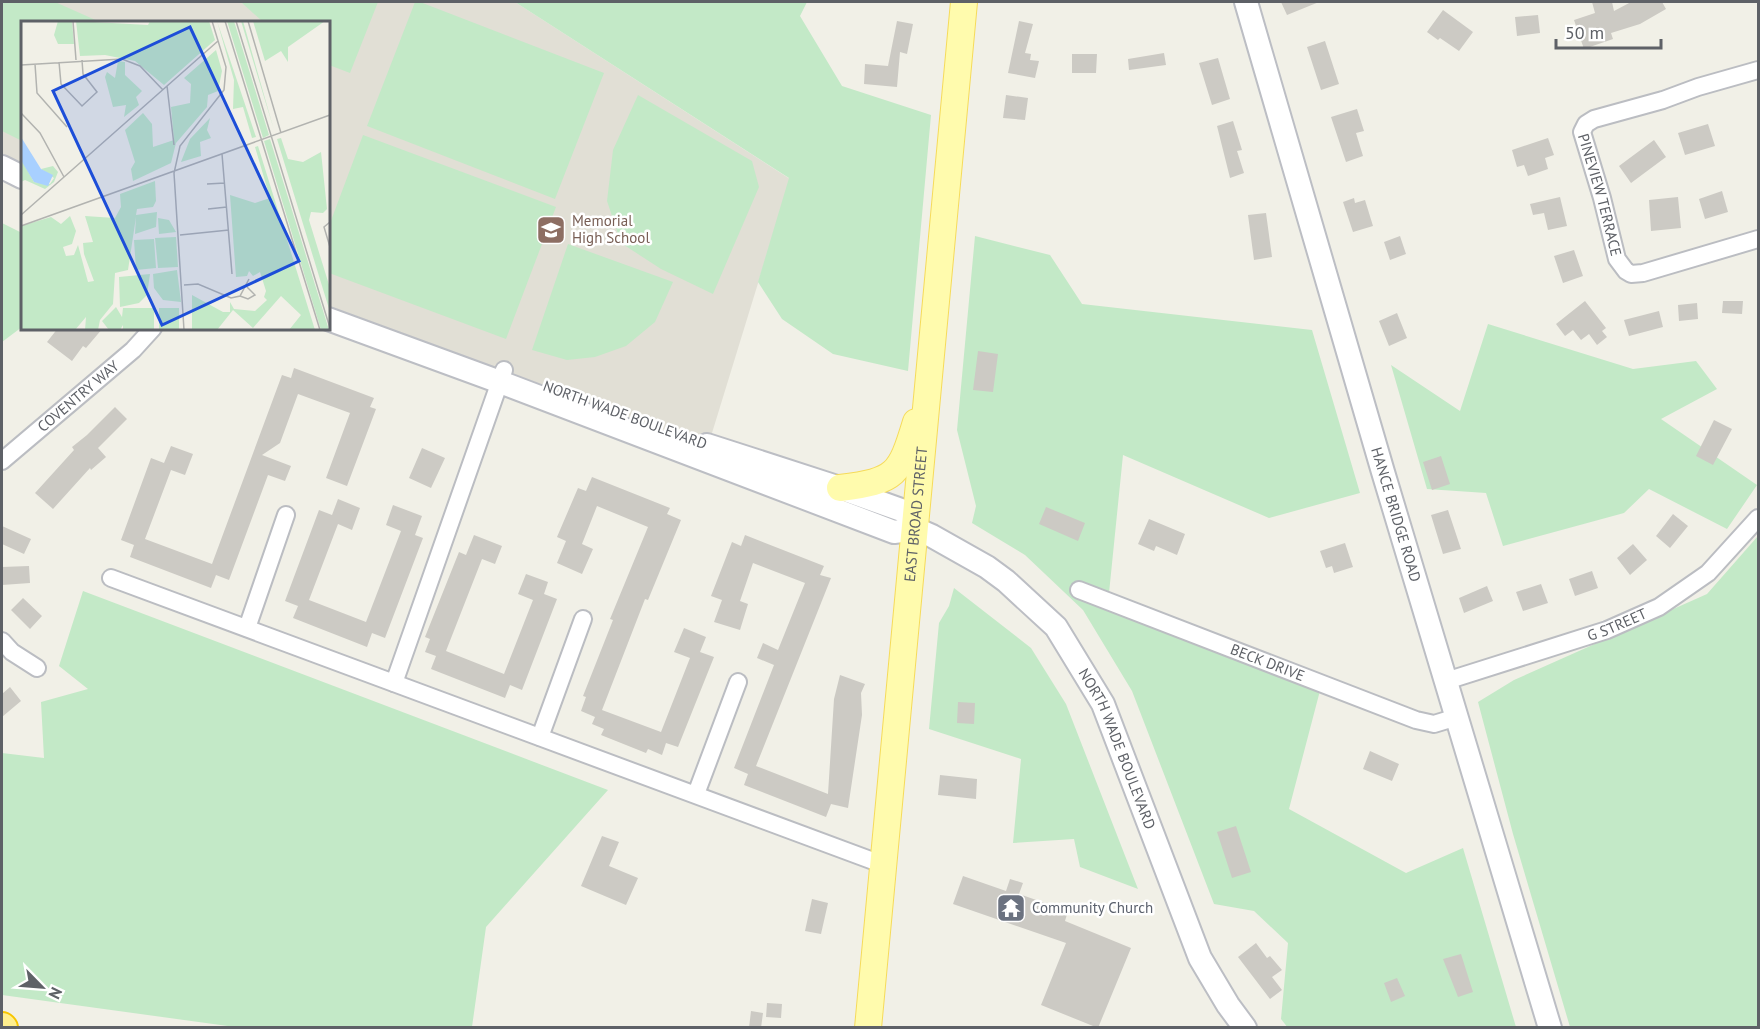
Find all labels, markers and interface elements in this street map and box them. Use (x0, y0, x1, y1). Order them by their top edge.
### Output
scale bar (1556, 12, 1661, 50)
inset map (21, 21, 330, 330)
text: 50 m (1565, 21, 1604, 44)
street label: PINEVIEW TERRACE (1574, 131, 1626, 258)
place label: Memorial High School (572, 211, 650, 247)
school or university icon: Memorial High School (535, 214, 567, 246)
street label: COVENTRY WAY (33, 356, 123, 436)
street label: NORTH WADE BOULEVARD (541, 376, 710, 453)
street label: EAST BROAD STREET (900, 445, 931, 583)
street label: HANCE BRIDGE ROAD (1367, 445, 1425, 584)
street label: G STREET (1585, 603, 1650, 645)
street label: BECK DRIVE (1228, 639, 1307, 685)
street label: NORTH WADE BOULEVARD (1075, 665, 1160, 832)
temple icon: Community Church (995, 892, 1027, 924)
place label: Community Church (1032, 898, 1153, 917)
north arrow (12, 957, 72, 1017)
text: N (44, 984, 67, 1002)

